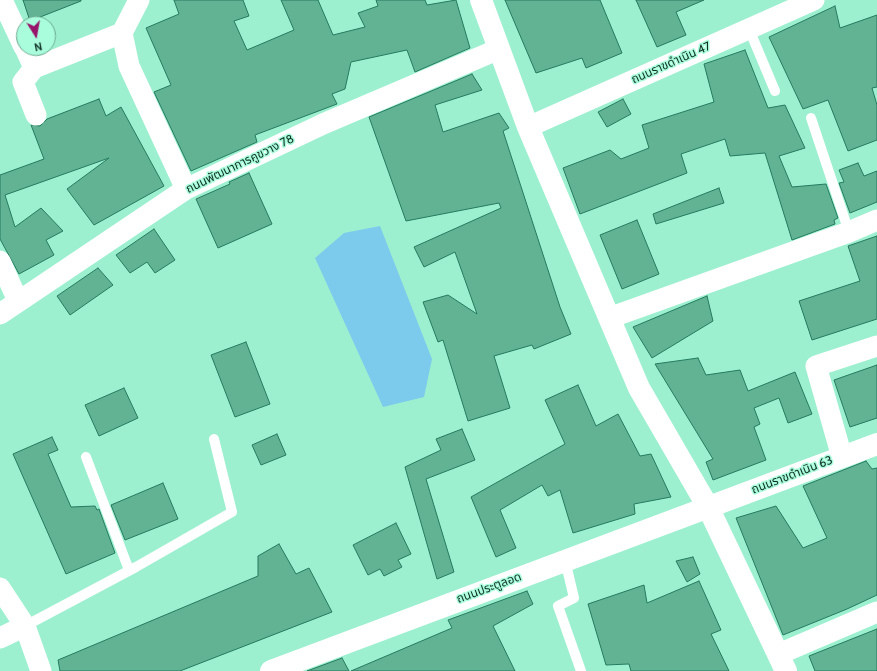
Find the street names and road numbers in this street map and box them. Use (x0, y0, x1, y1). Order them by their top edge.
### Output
street label: ถนนราขดำเนิน 47 (629, 39, 713, 87)
street label: ถนนพัฒนาการคูขวาง 78 (184, 132, 296, 196)
street label: ถนนราขดำเนิน 63 (749, 453, 835, 497)
street label: ถนนประตูลอด (455, 570, 523, 606)

